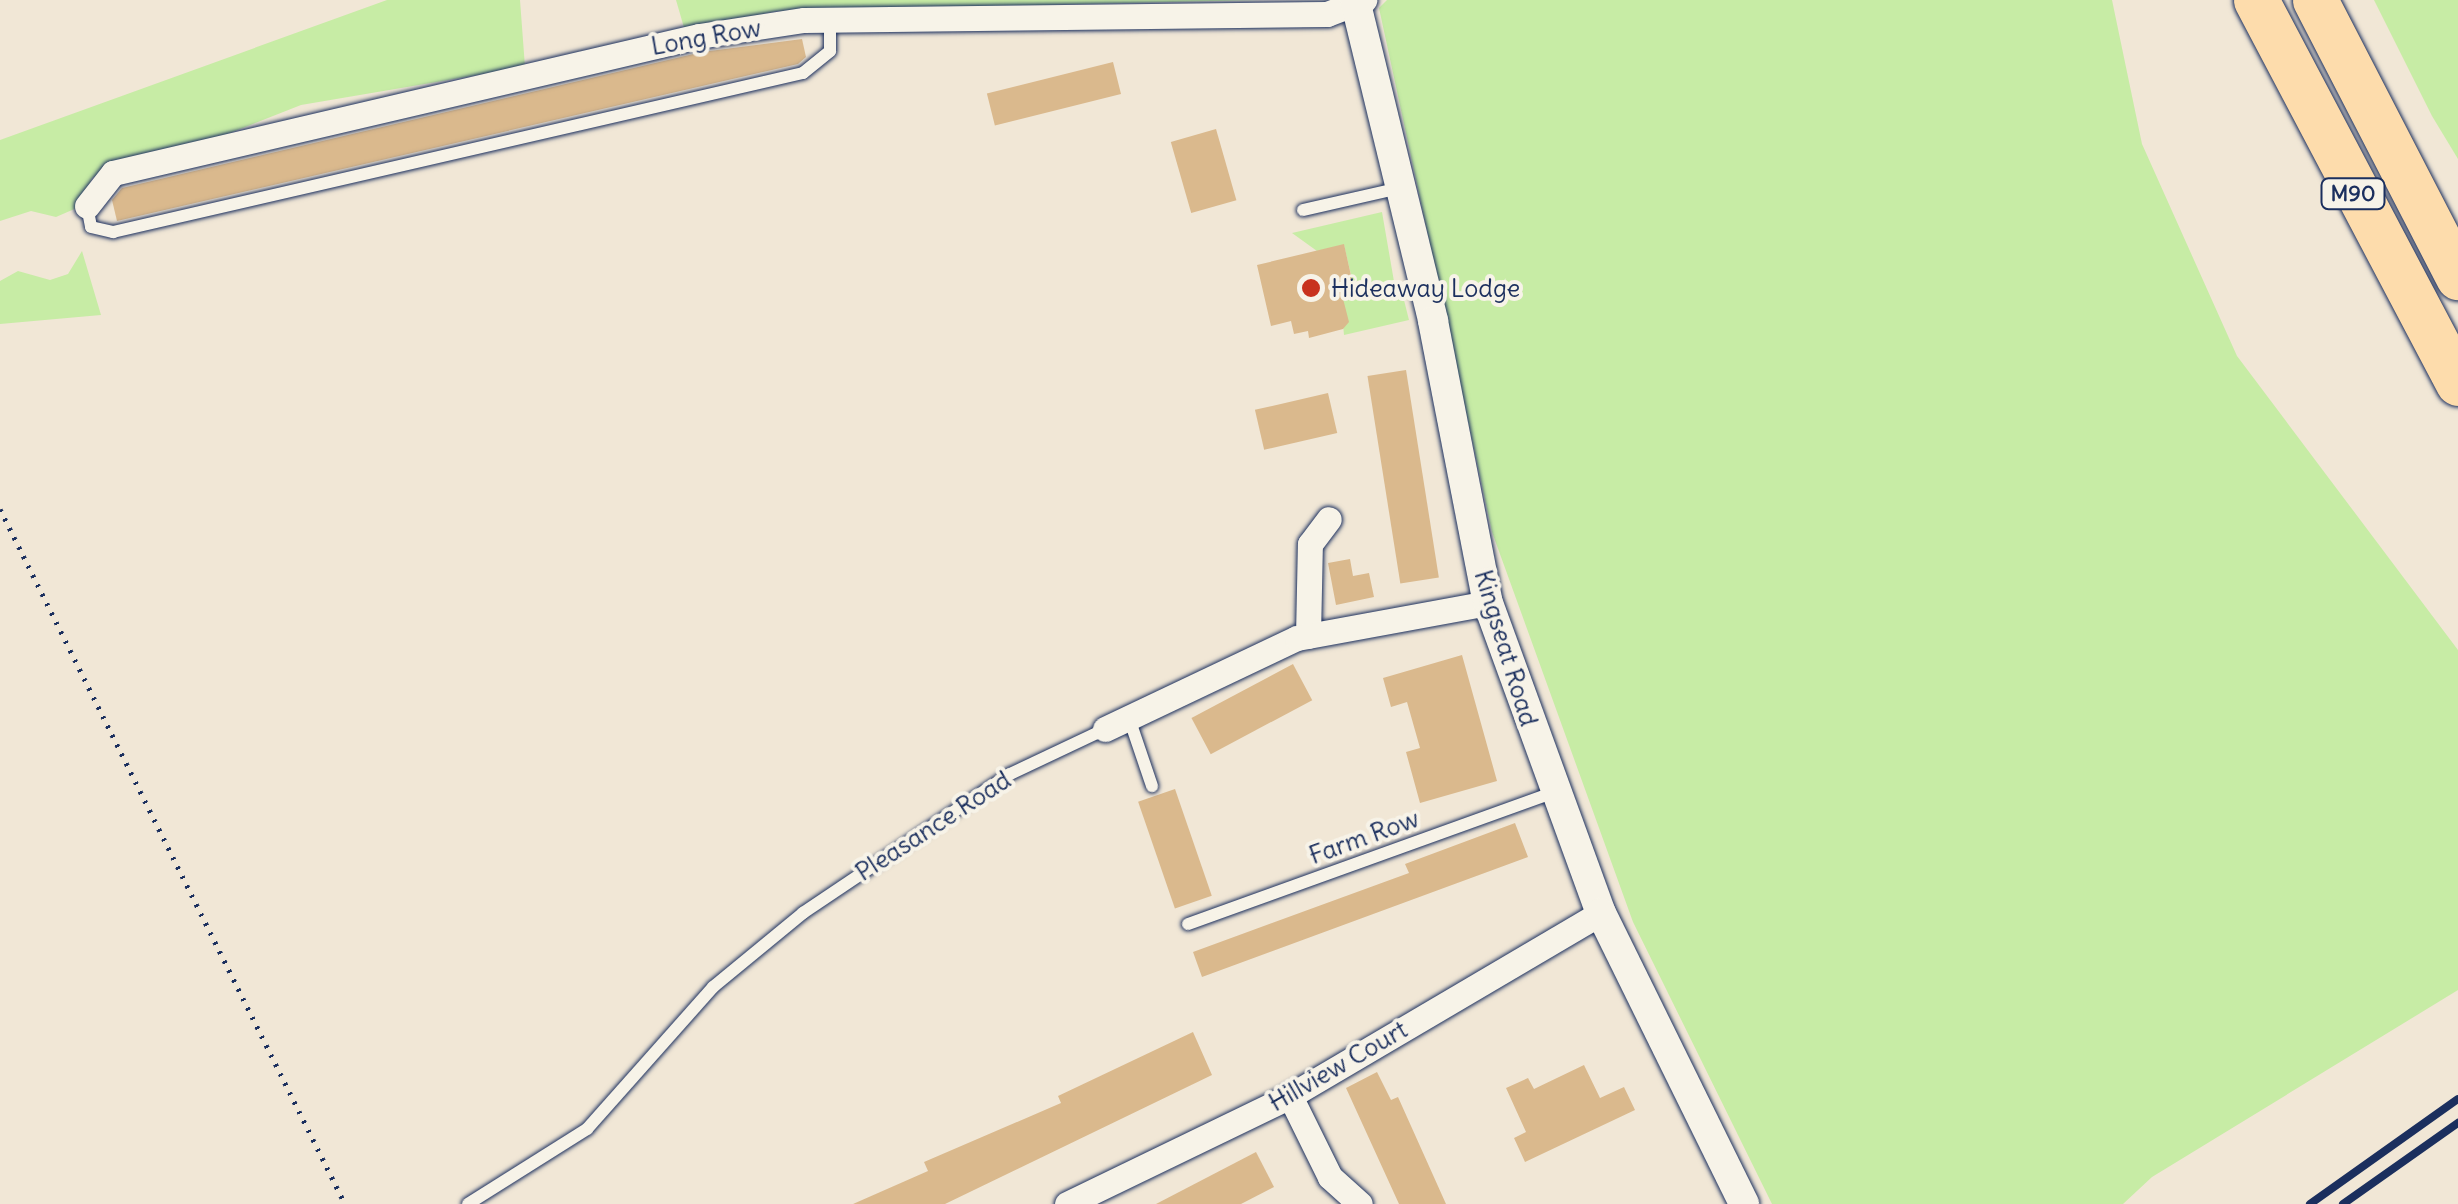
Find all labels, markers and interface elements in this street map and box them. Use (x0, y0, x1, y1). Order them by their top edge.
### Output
street label: Long Row (649, 13, 763, 61)
road number: M90 (2320, 177, 2386, 211)
place label: Hideaway Lodge (1331, 273, 1520, 303)
marker: Hideaway Lodge (1300, 277, 1322, 299)
street label: Kingseat Road (1468, 566, 1544, 730)
street label: Pleasance Road (850, 765, 1016, 887)
street label: Farm Row (1305, 803, 1423, 871)
street label: Hillview Court (1263, 1014, 1413, 1118)

